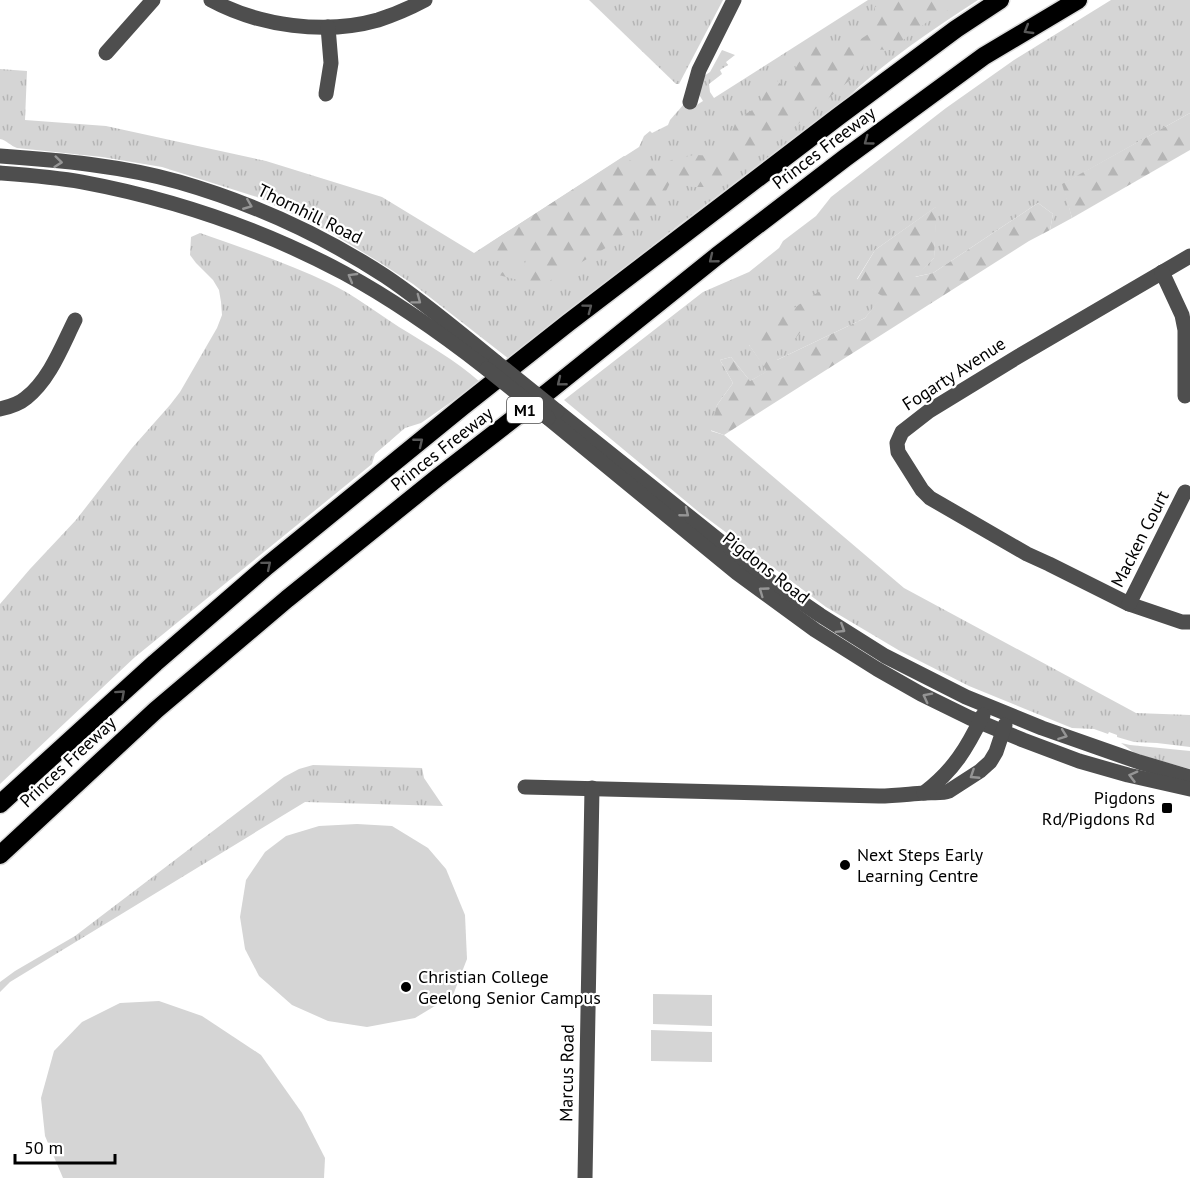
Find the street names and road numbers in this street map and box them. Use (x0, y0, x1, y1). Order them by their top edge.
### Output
street label: Princes Freeway (768, 101, 880, 194)
street label: Thornhill Road (254, 178, 366, 249)
street label: Fogarty Avenue (898, 332, 1010, 415)
road number: M1 (507, 397, 543, 423)
street label: Princes Freeway (386, 401, 498, 496)
street label: Macken Court (1105, 487, 1174, 591)
street label: Pigdons Road (718, 526, 814, 609)
street label: Princes Freeway (15, 711, 121, 812)
street label: Marcus Road (554, 1024, 579, 1122)

